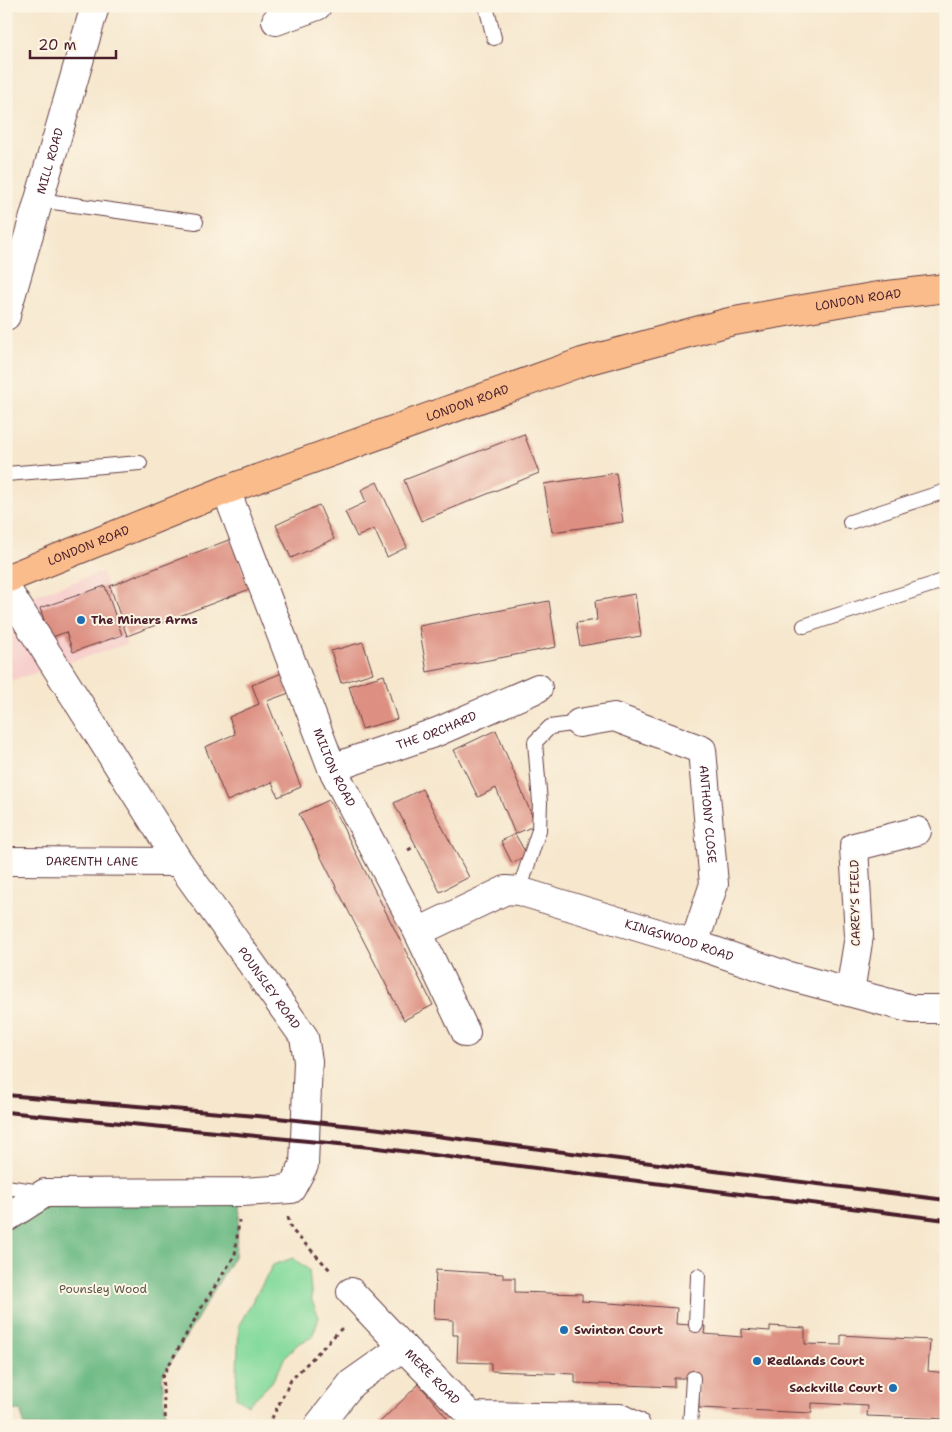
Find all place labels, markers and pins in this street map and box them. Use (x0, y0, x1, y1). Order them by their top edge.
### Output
place label: The Miners Arms (91, 612, 198, 628)
marker: The Miners Arms (75, 614, 87, 626)
place label: Swinton Court (574, 1322, 663, 1338)
marker: Swinton Court (558, 1324, 570, 1336)
place label: Redlands Court (767, 1353, 865, 1369)
marker: Redlands Court (751, 1355, 763, 1367)
place label: Sackville Court (789, 1380, 883, 1396)
marker: Sackville Court (887, 1382, 899, 1394)

